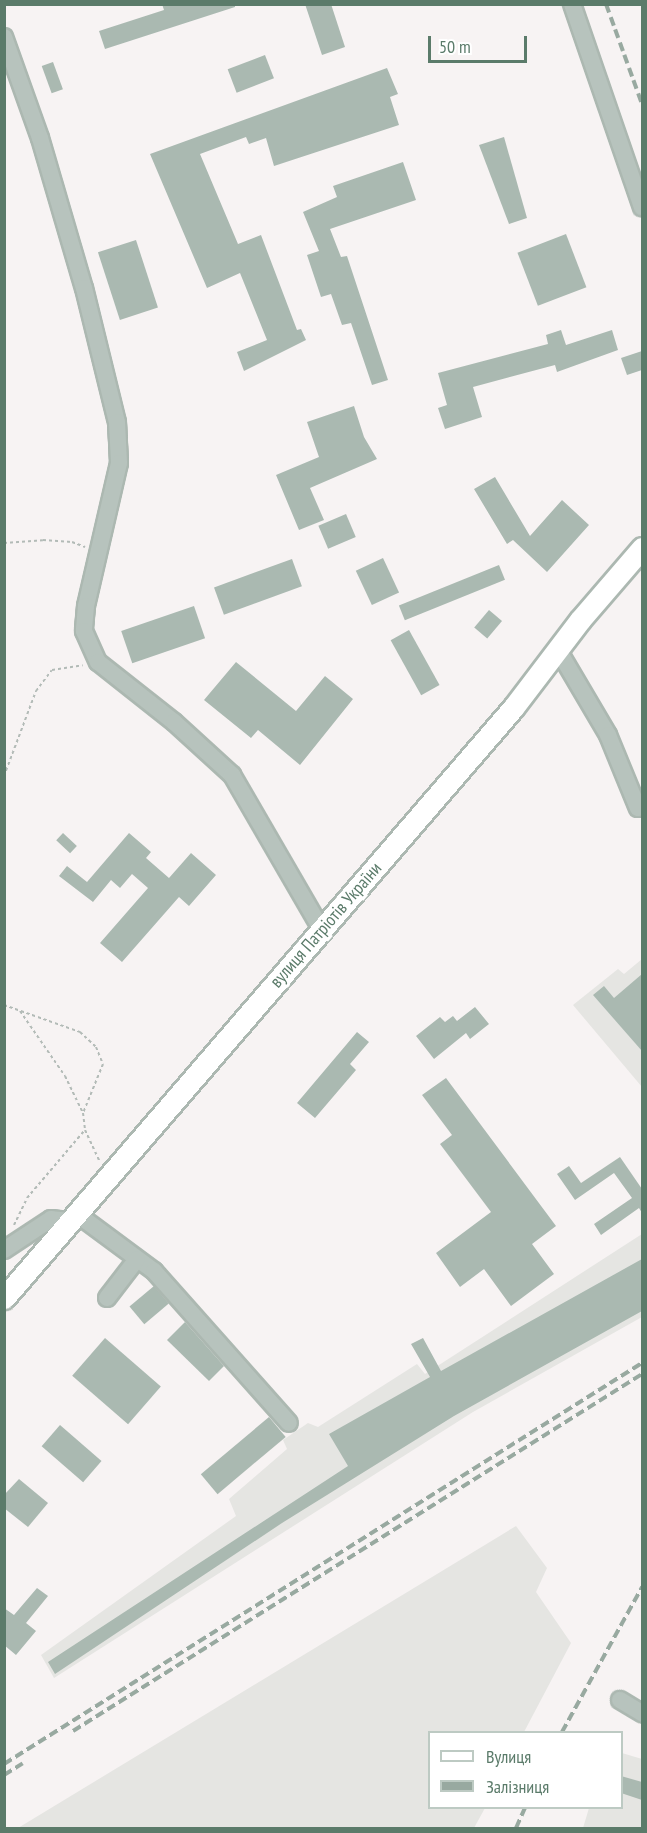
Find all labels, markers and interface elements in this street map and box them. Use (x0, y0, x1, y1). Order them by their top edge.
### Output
scale bar (431, 24, 530, 62)
text: 50 m (439, 35, 471, 58)
street label: вулиця Патріотів України (266, 858, 386, 992)
legend (428, 1731, 623, 1809)
text: Вулиця (486, 1745, 531, 1768)
text: Залізниця (486, 1775, 549, 1798)

